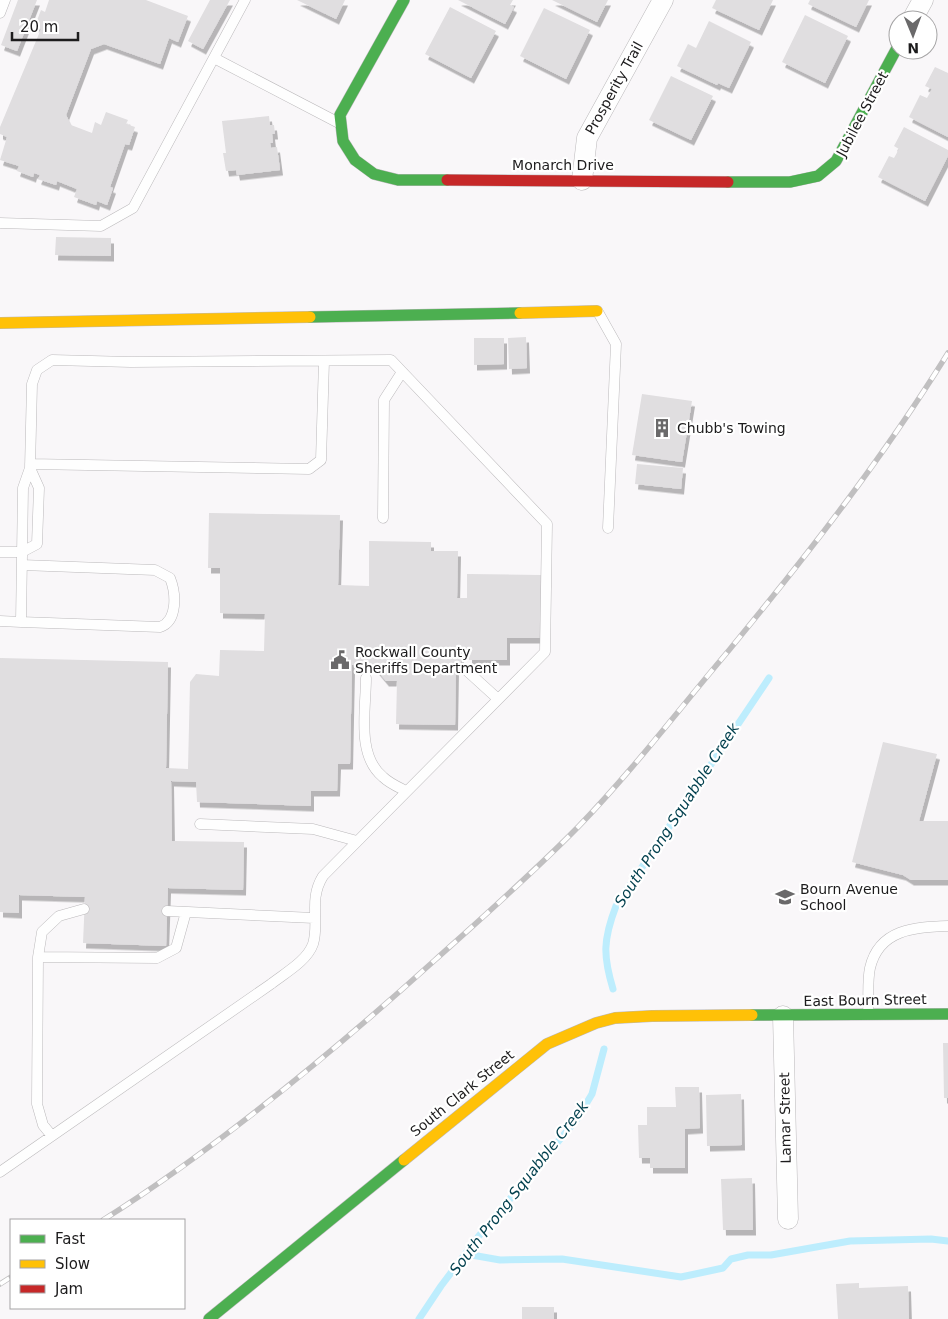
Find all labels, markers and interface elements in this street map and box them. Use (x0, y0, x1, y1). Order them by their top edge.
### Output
scale bar (12, 10, 79, 42)
north arrow (888, 10, 938, 60)
text: 20 m (20, 18, 58, 36)
street label: Prosperity Trail (582, 39, 646, 137)
text: N (907, 40, 919, 56)
street label: Jubilee Street (832, 68, 891, 160)
street label: Monarch Drive (512, 157, 614, 173)
building icon: Chubb's Towing (651, 417, 673, 439)
place label: Chubb's Towing (677, 420, 786, 436)
place label: Rockwall County Sheriffs Department (355, 644, 498, 676)
public building icon: Rockwall County Sheriffs Department (329, 649, 351, 671)
water label: South Prong Squabble Creek (611, 719, 744, 910)
place label: Bourn Avenue School (800, 881, 898, 913)
school or university icon: Bourn Avenue School (774, 886, 796, 908)
street label: East Bourn Street (803, 991, 927, 1009)
street label: South Clark Street (407, 1046, 517, 1140)
street label: Lamar Street (776, 1072, 794, 1164)
water label: South Prong Squabble Creek (446, 1097, 593, 1278)
legend (10, 1219, 185, 1309)
text: Fast (55, 1230, 85, 1248)
text: Slow (55, 1255, 90, 1273)
text: Jam (54, 1280, 83, 1298)

